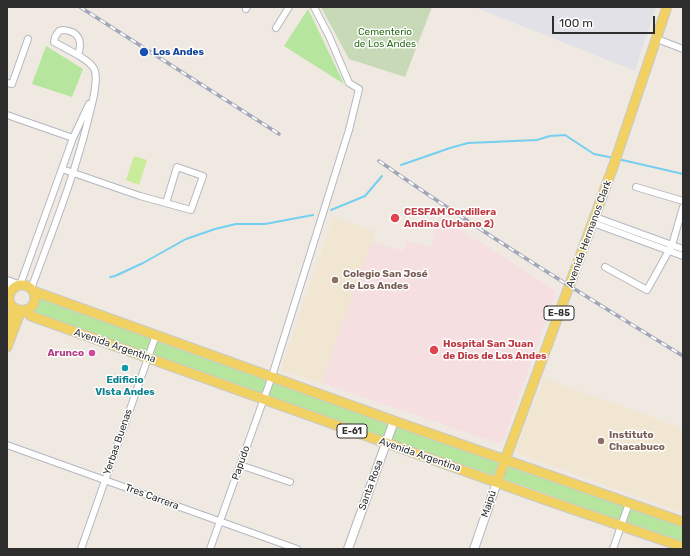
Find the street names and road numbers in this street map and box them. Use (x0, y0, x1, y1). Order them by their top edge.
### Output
street label: Avenida Hermanos Clark (564, 179, 614, 289)
road number: E-85 (544, 306, 574, 320)
street label: Avenida Argentina (73, 326, 157, 366)
street label: Yerbas Buenas (101, 407, 135, 477)
road number: E-61 (337, 424, 367, 438)
street label: Avenida Argentina (378, 435, 462, 475)
street label: Papudo (230, 444, 252, 482)
street label: Santa Rosa (356, 458, 386, 512)
street label: Tres Carrera (123, 482, 181, 512)
street label: Maipú (479, 489, 499, 519)

